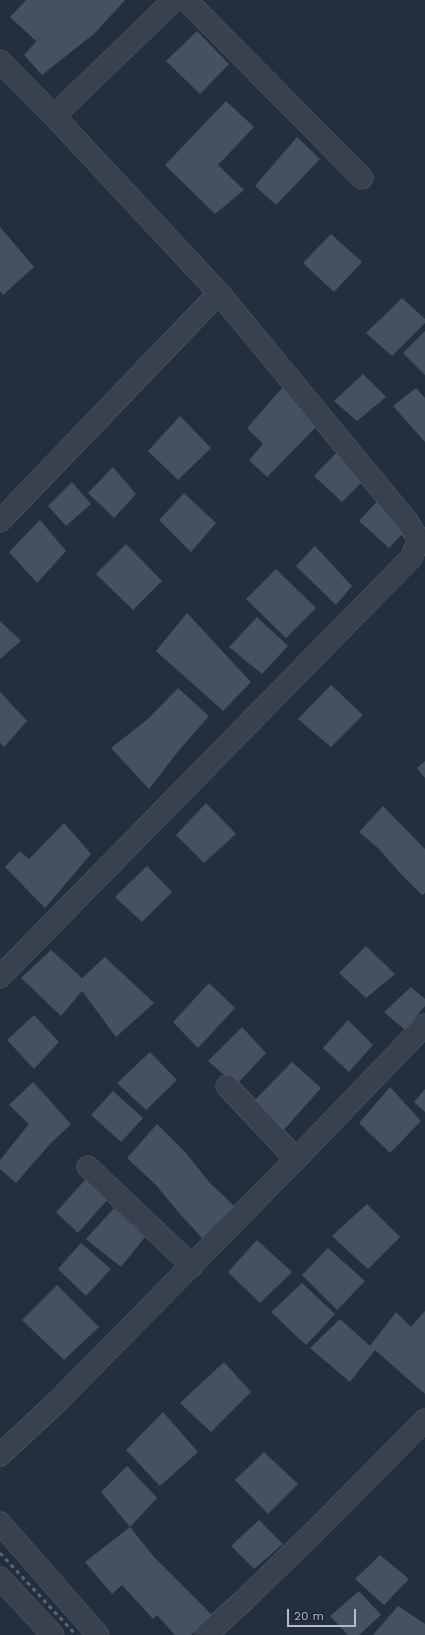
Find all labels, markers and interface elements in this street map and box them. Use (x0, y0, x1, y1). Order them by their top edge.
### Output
scale bar (289, 1601, 358, 1627)
text: 20 m (294, 1609, 324, 1623)

